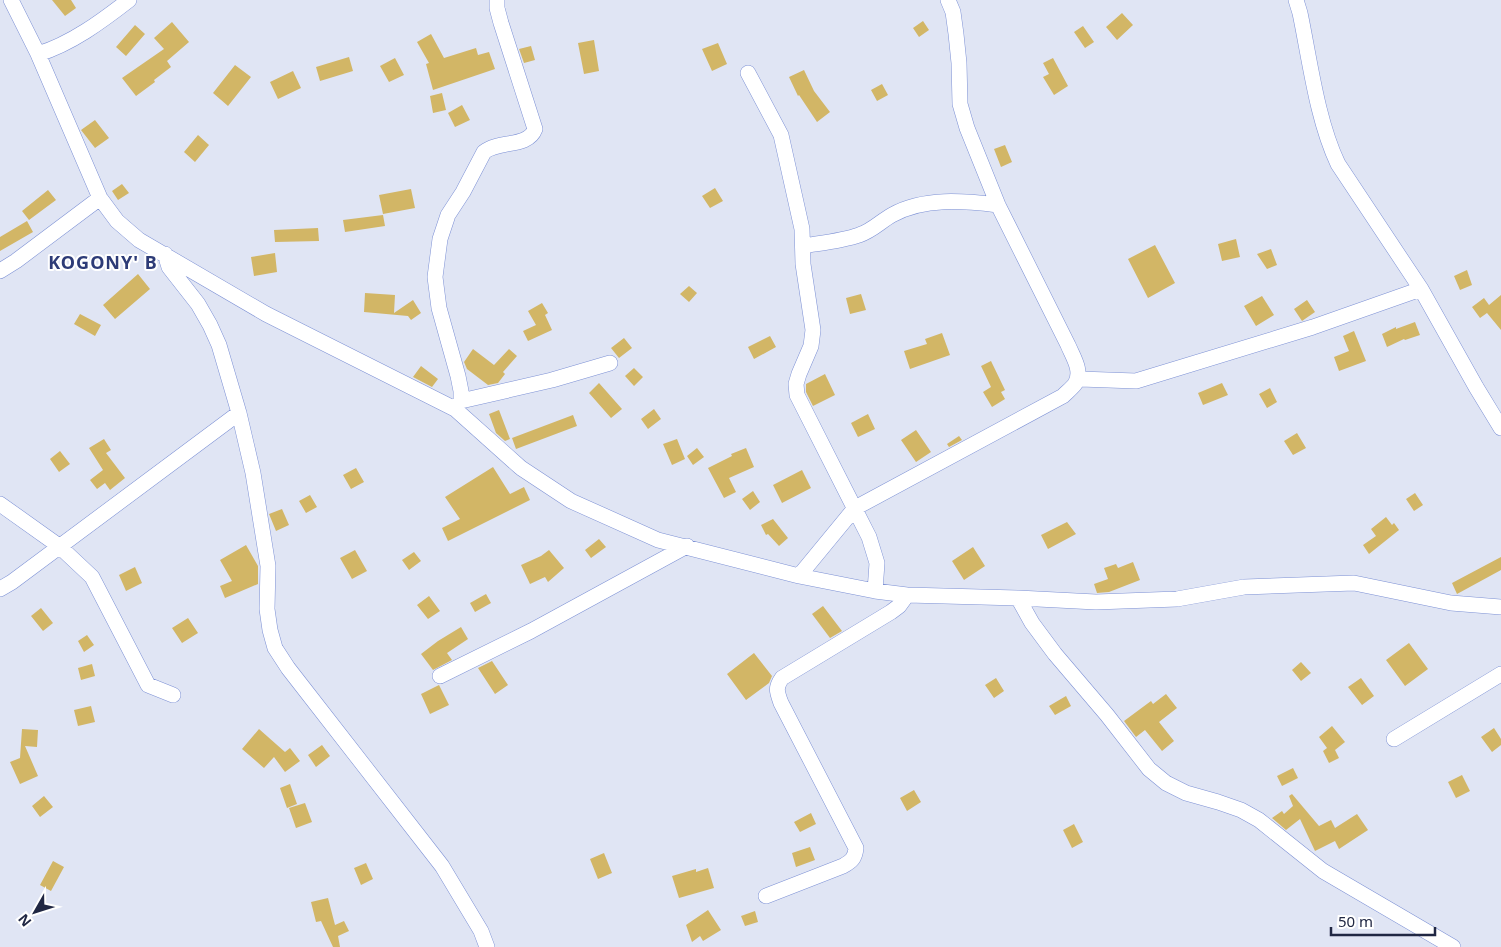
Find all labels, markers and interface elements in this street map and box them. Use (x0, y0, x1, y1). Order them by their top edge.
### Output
district label: KOGONY' B (48, 250, 158, 274)
north arrow (10, 887, 60, 937)
scale bar (1331, 904, 1435, 936)
text: N (14, 910, 35, 931)
text: 50 m (1338, 911, 1373, 931)

